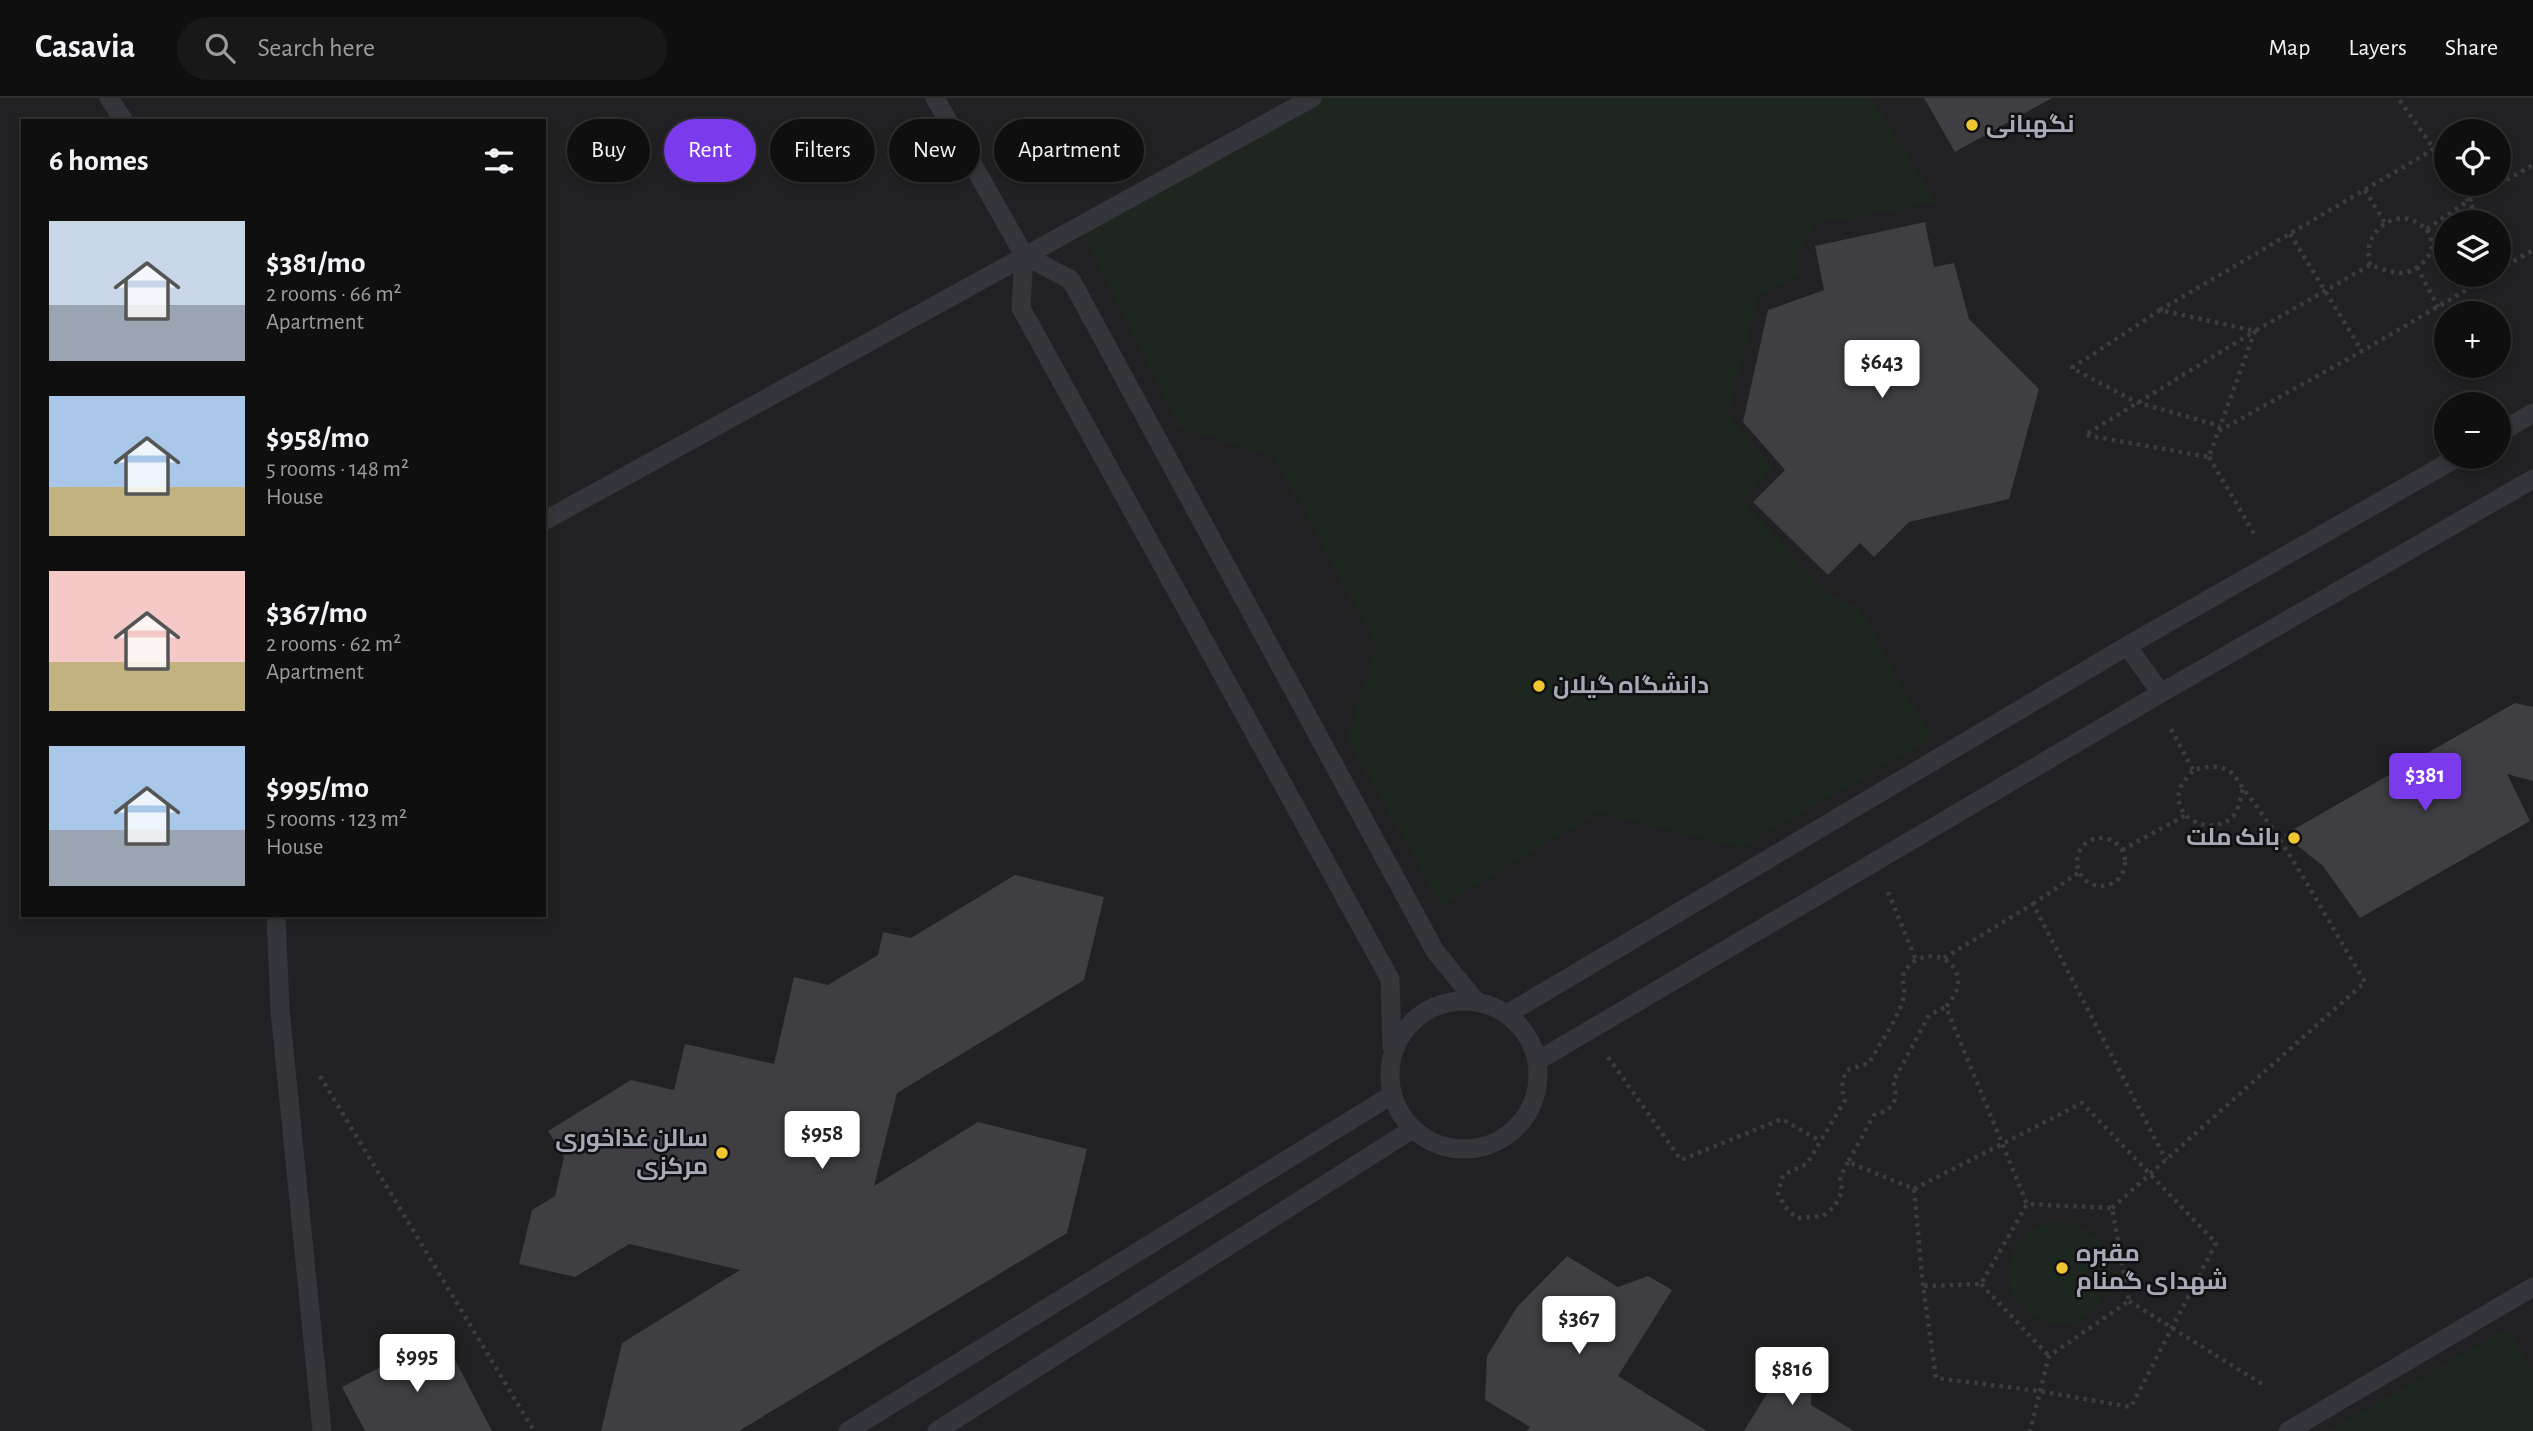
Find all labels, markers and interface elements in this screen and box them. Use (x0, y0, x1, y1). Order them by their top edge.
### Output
search box (177, 17, 667, 80)
icon: search (201, 29, 239, 67)
text: Casavia (35, 31, 135, 64)
text: Search here (257, 35, 375, 61)
text: Map (2268, 36, 2310, 60)
text: Layers (2348, 36, 2407, 60)
text: Share (2445, 36, 2498, 60)
place label: نگهبانی (1986, 113, 2075, 138)
marker: نگهبانی (1964, 117, 1980, 133)
chip: Buy (567, 119, 650, 182)
chip: Rent (664, 119, 756, 182)
chip: Filters (770, 119, 875, 182)
chip: New (889, 119, 980, 182)
chip: Apartment (994, 119, 1144, 182)
map controls (2434, 119, 2511, 469)
button: locate (2434, 119, 2511, 196)
icon: filters (480, 142, 518, 180)
text: 6 homes (49, 146, 149, 176)
button: layers (2434, 210, 2511, 287)
text: $381/mo (266, 248, 366, 278)
icon: home (105, 249, 189, 333)
text: 2 rooms · 66 m² (266, 283, 402, 306)
button: + (2434, 301, 2511, 378)
text: Apartment (266, 311, 364, 334)
pin: $643 (1841, 341, 1923, 400)
text: $643 (1861, 351, 1903, 374)
button: − (2434, 392, 2511, 469)
text: $958/mo (266, 423, 369, 453)
icon: home (105, 424, 189, 508)
text: 5 rooms · 148 m² (266, 458, 409, 481)
text: House (266, 486, 323, 509)
text: $367/mo (266, 598, 367, 628)
icon: home (105, 599, 189, 683)
text: 2 rooms · 62 m² (266, 633, 401, 656)
text: Apartment (266, 661, 364, 684)
place label: دانشگاه گیلان (1553, 672, 1709, 699)
marker: دانشگاه گیلان (1531, 678, 1547, 694)
pin: $381 (2384, 754, 2466, 813)
text: $381 (2405, 764, 2445, 787)
text: $995/mo (266, 773, 369, 803)
icon: home (105, 774, 189, 858)
text: 5 rooms · 123 m² (266, 808, 407, 831)
place label: بانک ملت (2186, 826, 2280, 850)
marker: بانک ملت (2286, 830, 2302, 846)
text: House (266, 836, 323, 859)
pin: $958 (781, 1112, 863, 1171)
text: $958 (801, 1122, 843, 1145)
place label: سالن غذاخوری مرکزی (555, 1127, 708, 1180)
marker: سالن غذاخوری مرکزی (714, 1145, 730, 1161)
place label: مقبره شهدای گمنام (2076, 1242, 2228, 1297)
marker: مقبره شهدای گمنام (2054, 1260, 2070, 1276)
pin: $367 (1538, 1296, 1620, 1356)
text: $367 (1558, 1307, 1600, 1330)
pin: $995 (376, 1334, 458, 1394)
text: $995 (396, 1345, 438, 1368)
pin: $816 (1751, 1348, 1833, 1407)
text: $816 (1771, 1358, 1813, 1381)

